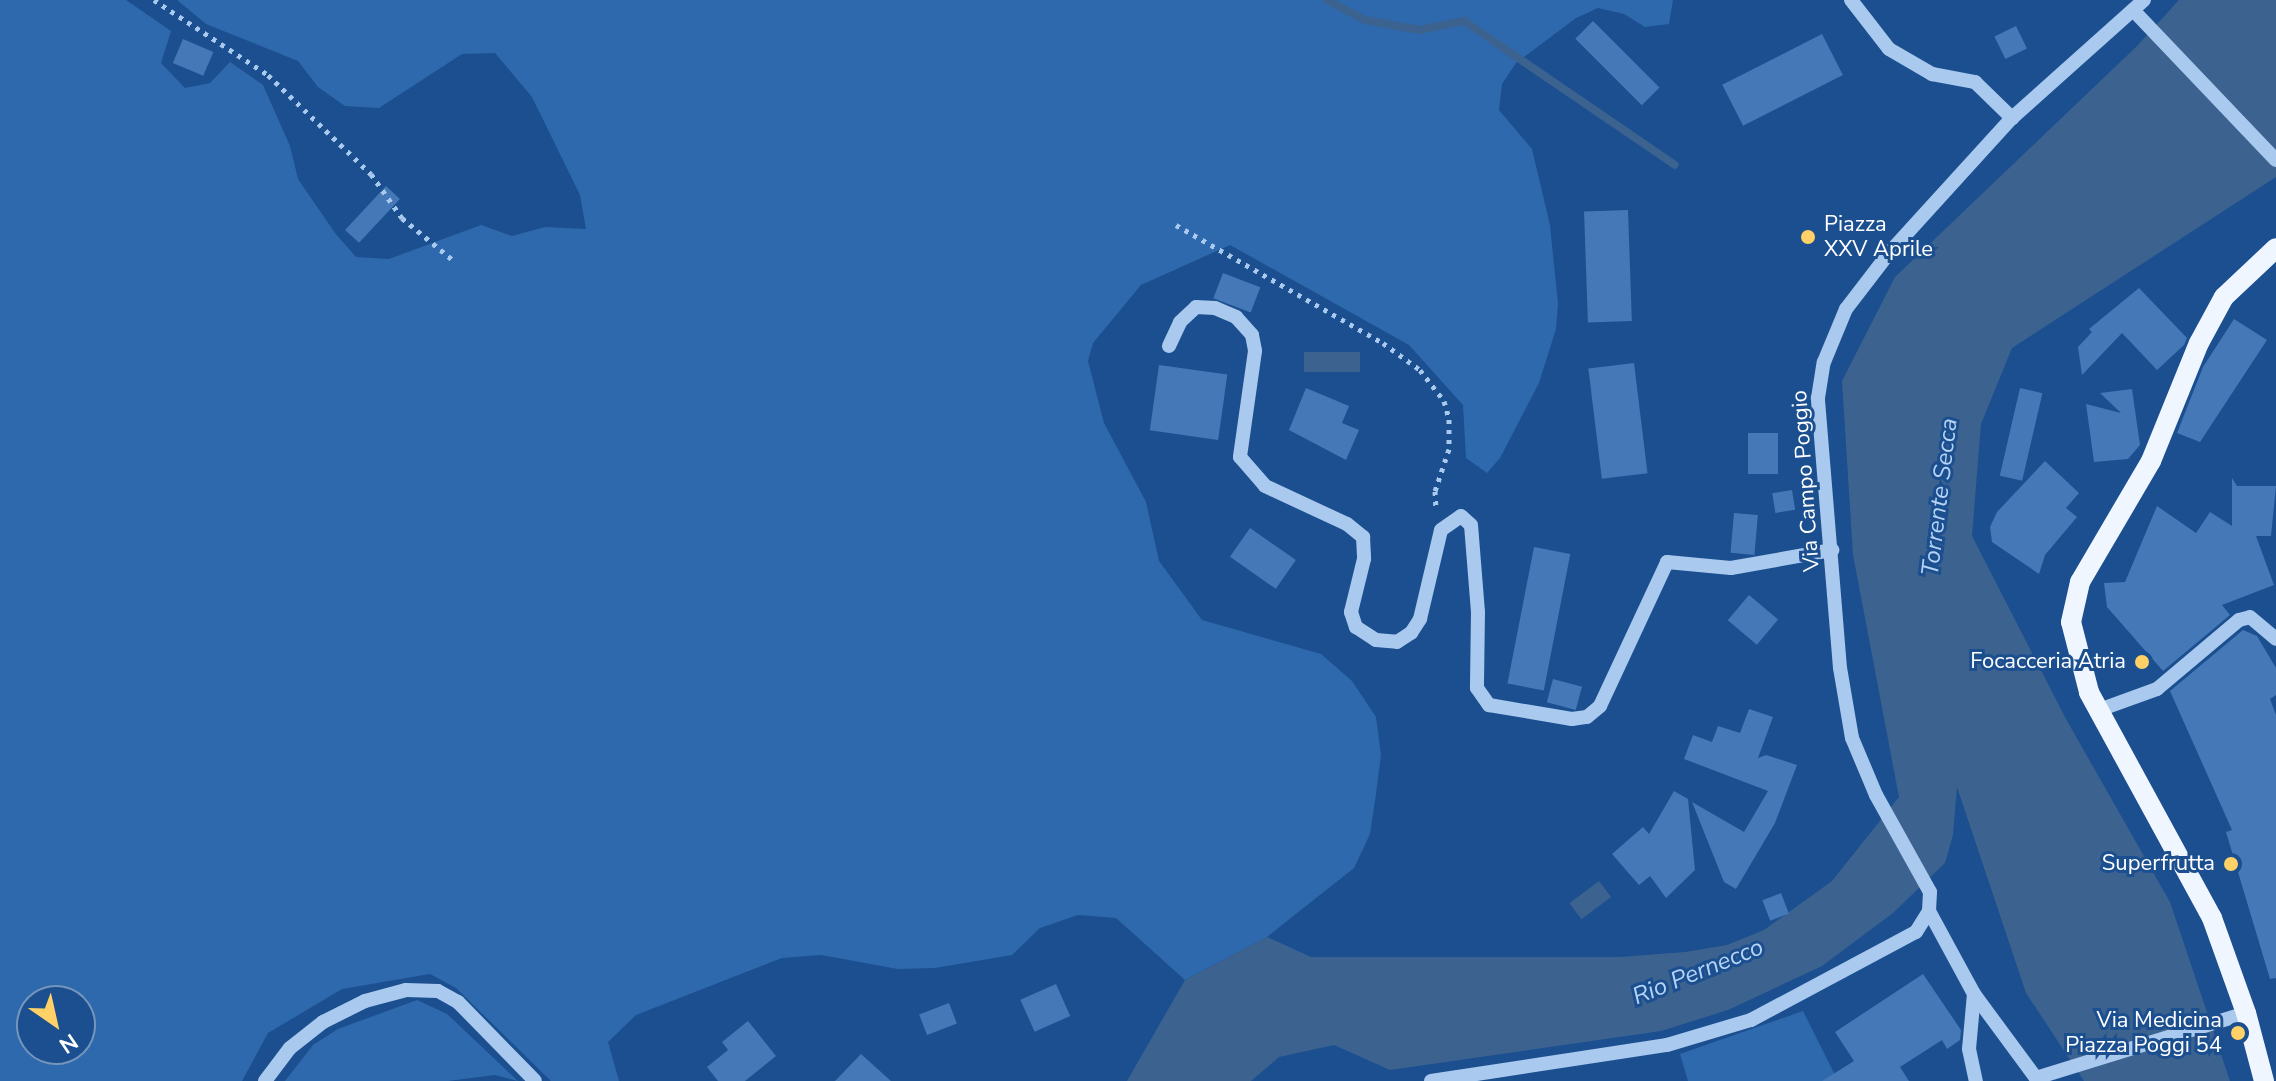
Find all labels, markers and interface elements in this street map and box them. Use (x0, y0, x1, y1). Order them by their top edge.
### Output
place label: Piazza XXV Aprile (1824, 211, 1933, 262)
marker: Piazza XXV Aprile (1799, 228, 1817, 246)
street label: Via Campo Poggio (1786, 389, 1826, 573)
water label: Torrente Secca (1916, 416, 1964, 578)
place label: Focacceria Atria (1970, 649, 2126, 675)
marker: Focacceria Atria (2133, 653, 2151, 671)
place label: Superfrutta (2102, 851, 2215, 877)
marker: Superfrutta (2222, 855, 2240, 873)
water label: Rio Pernecco (1628, 933, 1768, 1011)
north arrow (16, 985, 96, 1065)
place label: Via Medicina Piazza Poggi 54 (2065, 1007, 2222, 1058)
marker: Via Medicina Piazza Poggi 54 (2229, 1024, 2247, 1042)
text: N (53, 1026, 84, 1060)

